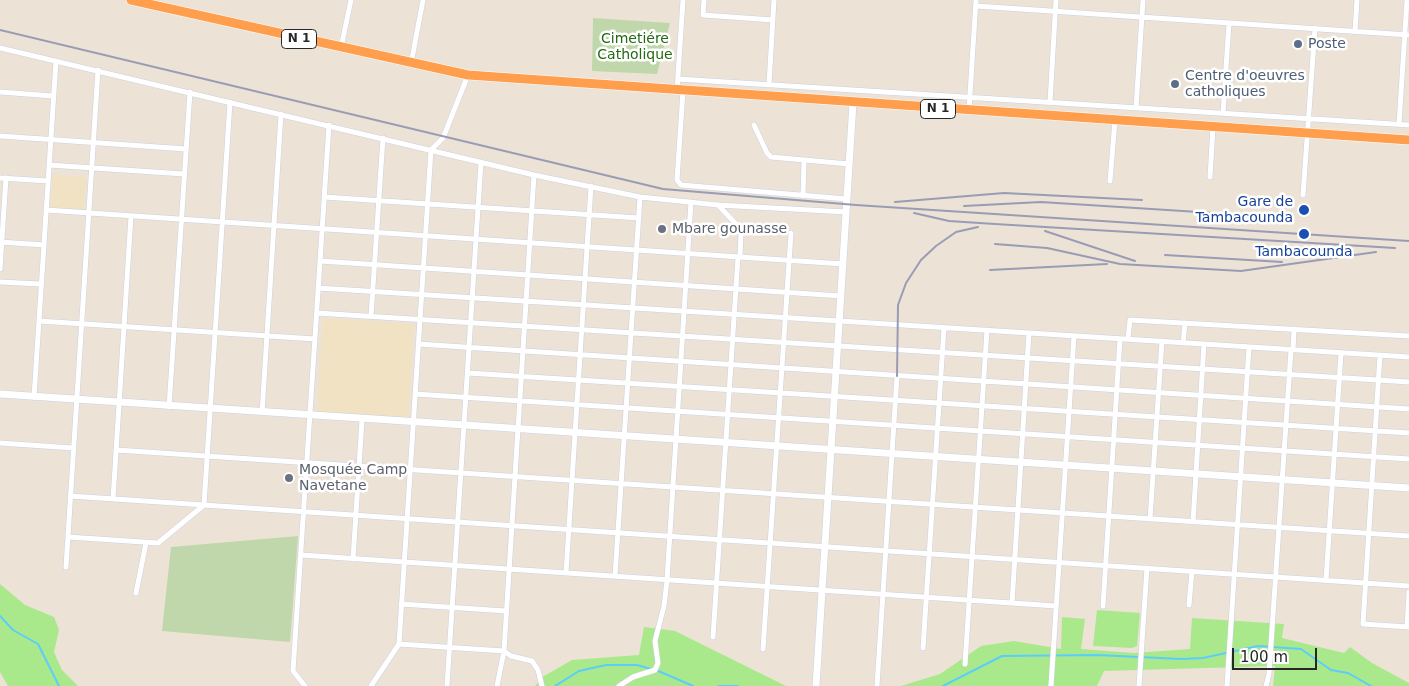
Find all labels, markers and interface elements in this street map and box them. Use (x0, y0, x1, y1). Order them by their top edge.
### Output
road number: N 1 (282, 30, 316, 48)
park label: Cimetiére Catholique (597, 31, 673, 64)
place label: Poste (1308, 36, 1346, 52)
marker: Poste (1292, 38, 1304, 50)
place label: Centre d'oeuvres catholiques (1185, 68, 1305, 100)
marker: Centre d'oeuvres catholiques (1169, 78, 1181, 90)
road number: N 1 (920, 100, 956, 118)
place label: Gare de Tambacounda (1196, 194, 1293, 226)
marker: Gare de Tambacounda (1297, 203, 1311, 217)
place label: Mbare gounasse (672, 221, 787, 237)
marker: Mbare gounasse (656, 223, 668, 235)
marker: Tambacounda (1297, 227, 1311, 241)
place label: Tambacounda (1255, 244, 1353, 260)
place label: Mosquée Camp Navetane (299, 462, 407, 494)
marker: Mosquée Camp Navetane (283, 472, 295, 484)
scale bar (1234, 638, 1319, 670)
text: 100 m (1240, 648, 1288, 666)

